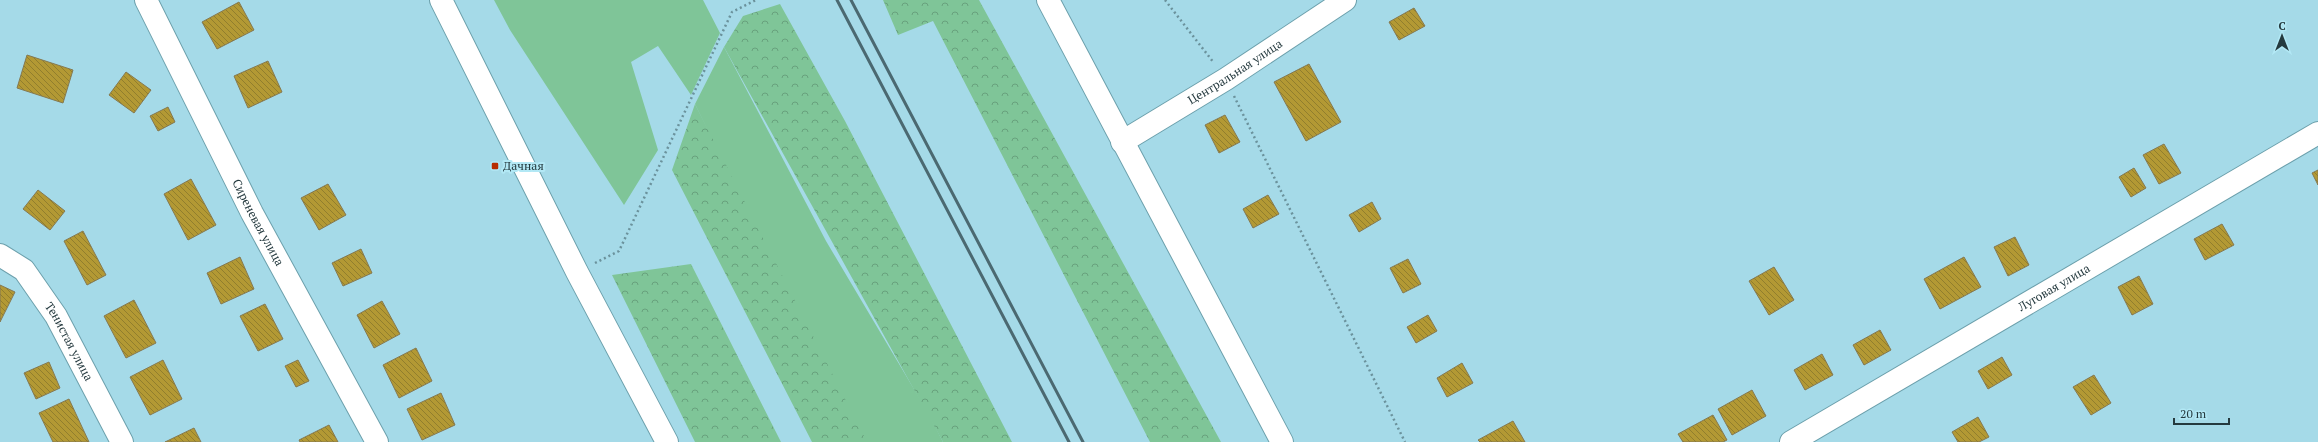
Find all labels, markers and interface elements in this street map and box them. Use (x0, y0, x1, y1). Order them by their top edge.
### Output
north arrow (2262, 16, 2302, 56)
text: С (2278, 19, 2286, 33)
street label: Центральная улица (1185, 36, 1285, 107)
place label: Дачная (503, 158, 544, 173)
marker: Дачная (490, 161, 500, 171)
street label: Сиреневая улица (229, 176, 287, 268)
street label: Луговая улица (2014, 260, 2092, 315)
street label: Тенистая улица (42, 299, 97, 383)
scale bar (2174, 400, 2229, 426)
text: 20 m (2180, 406, 2207, 421)

